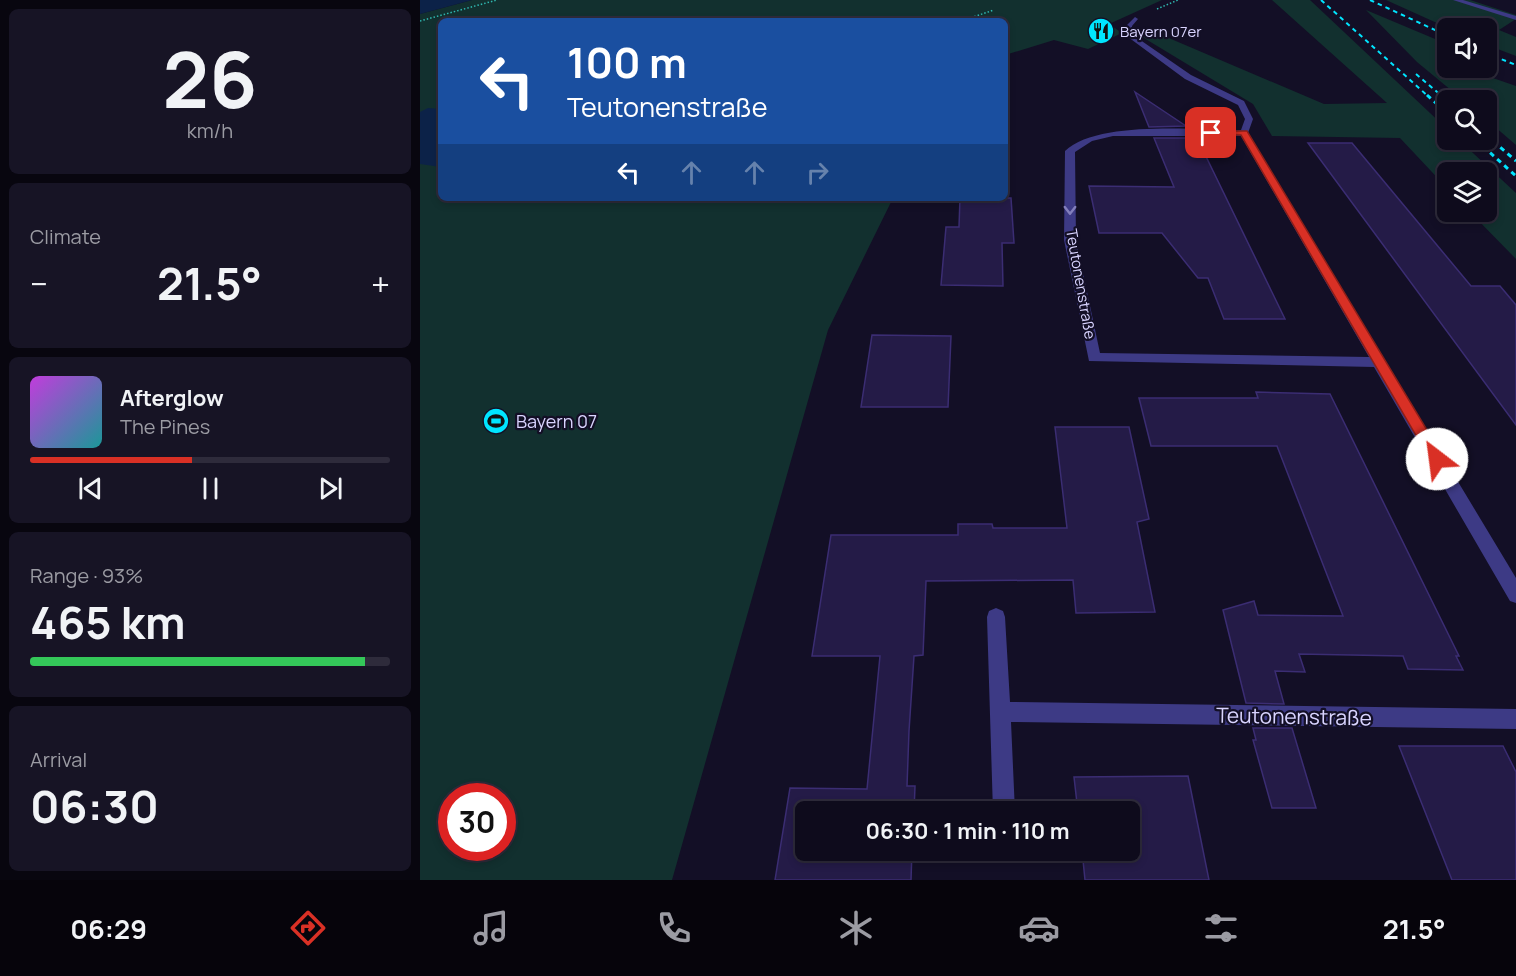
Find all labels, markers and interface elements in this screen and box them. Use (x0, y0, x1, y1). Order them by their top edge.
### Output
restaurant icon: Bayern 07er (1086, 16, 1116, 46)
map controls (1437, 18, 1497, 222)
button: sound (1437, 18, 1497, 78)
place label: Bayern 07er (1120, 21, 1202, 42)
text: 26 (163, 25, 257, 131)
text: 100 m (567, 33, 687, 91)
icon: left (468, 42, 546, 120)
text: Teutonenstraße (567, 88, 768, 125)
button: search (1437, 90, 1497, 150)
pin (1185, 107, 1236, 158)
icon: arrive (1194, 116, 1227, 149)
text: km/h (187, 117, 233, 144)
icon: left (612, 156, 645, 189)
icon: ahead (675, 156, 708, 189)
icon: ahead (738, 156, 771, 189)
icon: right (801, 156, 834, 189)
button: layers (1437, 162, 1497, 222)
one-way arrow (1064, 205, 1076, 214)
text: Climate (30, 223, 101, 250)
street label: Teutonenstraße (1061, 227, 1101, 341)
text: 21.5° (157, 252, 262, 314)
text: − (30, 261, 48, 306)
text: + (371, 261, 390, 306)
text: Afterglow (120, 383, 224, 413)
sports icon: Bayern 07 (481, 406, 511, 436)
place label: Bayern 07 (516, 409, 597, 433)
text: The Pines (120, 413, 210, 440)
position arrow (1405, 427, 1469, 491)
icon: previous (74, 472, 107, 505)
icon: pause (194, 472, 227, 505)
icon: next (314, 472, 347, 505)
text: Range · 93% (30, 562, 143, 589)
text: 465 km (30, 591, 185, 653)
street label: Teutonenstraße (1216, 701, 1372, 731)
text: Arrival (30, 746, 87, 773)
text: 06:30 (30, 775, 159, 837)
speed limit sign: 30 (438, 783, 516, 861)
text: 06:30 · 1 min · 110 m (866, 816, 1069, 846)
icon: directions (287, 907, 329, 949)
icon: music (470, 907, 512, 949)
icon: phone (653, 907, 695, 949)
icon: climate (835, 907, 877, 949)
icon: car (1018, 907, 1060, 949)
icon: filters (1200, 907, 1242, 949)
text: 06:29 (70, 910, 147, 947)
text: 21.5° (1383, 910, 1446, 947)

